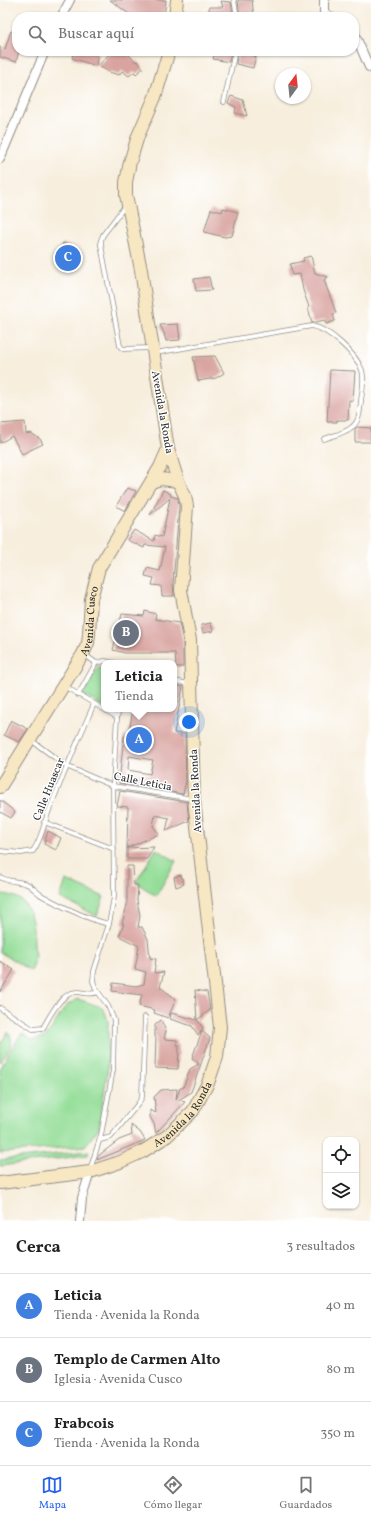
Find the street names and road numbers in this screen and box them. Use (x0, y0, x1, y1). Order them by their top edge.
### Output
street label: Avenida la Ronda (147, 370, 176, 455)
street label: Avenida Cusco (77, 584, 103, 659)
street label: Avenida la Ronda (187, 748, 206, 833)
street label: Calle Huascar (30, 756, 69, 823)
street label: Calle Leticia (112, 769, 174, 796)
street label: Avenida la Ronda (151, 1079, 217, 1152)

